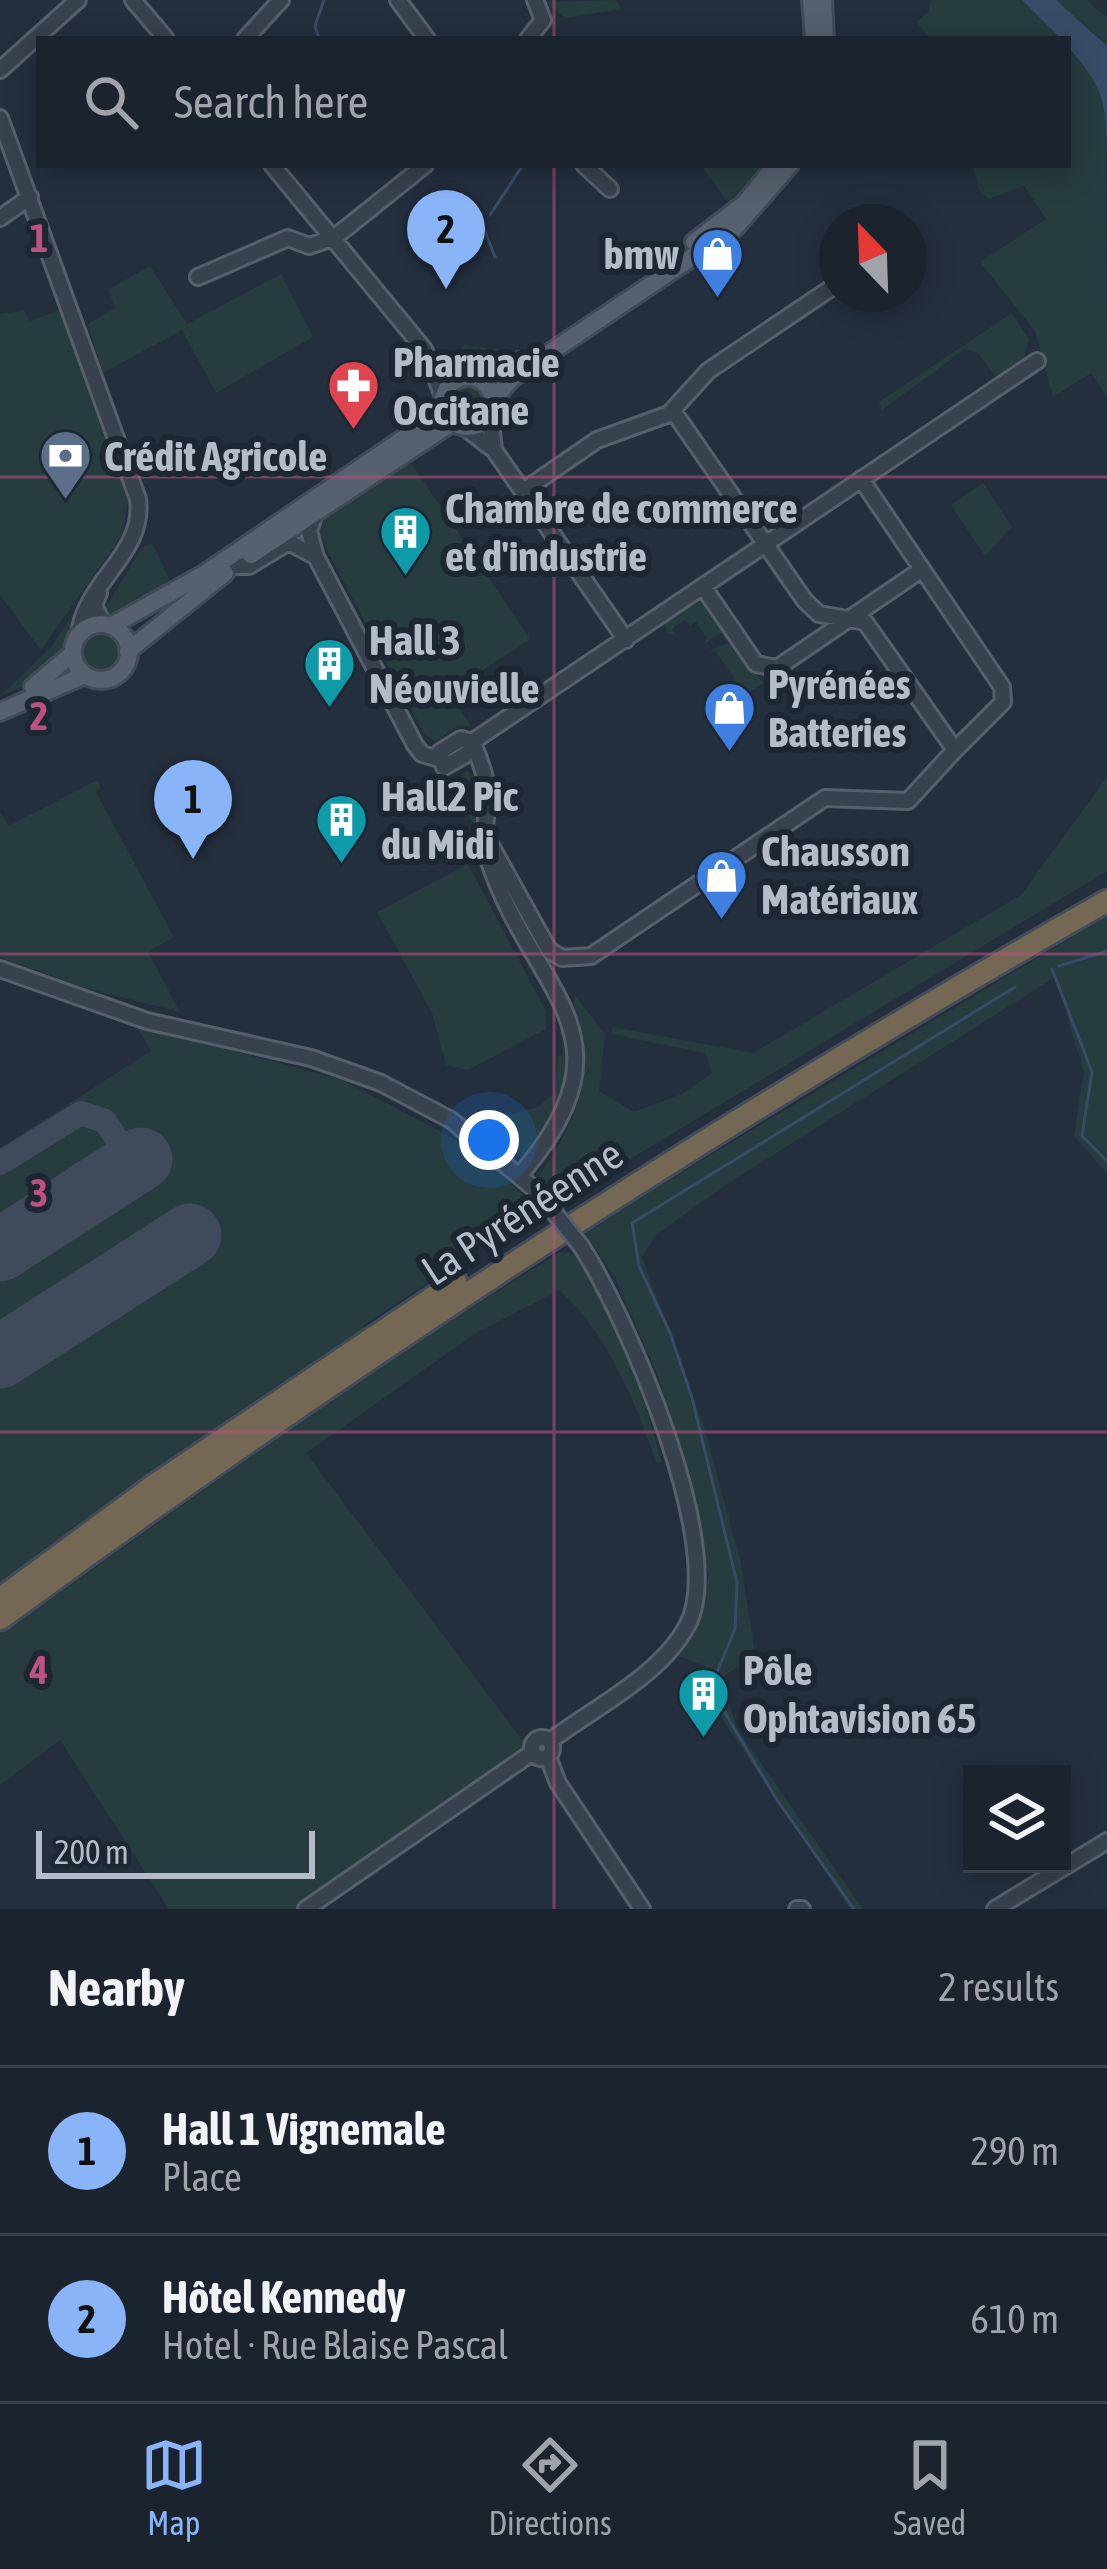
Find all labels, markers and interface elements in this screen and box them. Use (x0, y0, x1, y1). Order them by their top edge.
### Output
search box (36, 36, 1071, 168)
icon: search (78, 69, 144, 135)
text: Search here (174, 76, 368, 128)
pin: 2 (407, 190, 485, 289)
north arrow (819, 204, 927, 312)
text: 1 (30, 216, 48, 260)
shop icon: bmw (690, 226, 746, 300)
place label: bmw (604, 230, 679, 278)
place label: Pharmacie Occitane (393, 338, 560, 434)
pharmacy icon: Pharmacie Occitane (326, 358, 382, 432)
bank icon: Crédit Agricole (37, 428, 93, 502)
place label: Crédit Agricole (104, 432, 327, 480)
place label: Chambre de commerce et d'industrie (445, 484, 798, 580)
building icon: Chambre de commerce et d'industrie (378, 504, 434, 578)
place label: Hall 3 Néouvielle (369, 616, 540, 712)
building icon: Hall 3 Néouvielle (302, 636, 358, 710)
place label: Pyrénées Batteries (768, 660, 911, 756)
shop icon: Pyrénées Batteries (701, 680, 757, 754)
text: 2 (30, 694, 48, 738)
pin: 1 (154, 760, 232, 859)
place label: Hall2 Pic du Midi (381, 772, 519, 868)
building icon: Hall2 Pic du Midi (314, 792, 370, 866)
place label: Chausson Matériaux (761, 827, 918, 923)
shop icon: Chausson Matériaux (694, 847, 750, 921)
your location (459, 1110, 519, 1170)
street label: La Pyrénéenne (413, 1130, 631, 1294)
text: 3 (30, 1171, 48, 1215)
place label: Pôle Ophtavision 65 (743, 1646, 976, 1742)
text: 4 (29, 1648, 48, 1692)
building icon: Pôle Ophtavision 65 (676, 1666, 732, 1740)
map controls (963, 1765, 1071, 1873)
button: layers (963, 1765, 1071, 1873)
scale bar (36, 1825, 315, 1878)
text: 200 m (54, 1833, 129, 1871)
text: Nearby (48, 1958, 185, 2017)
text: 2 results (938, 1965, 1059, 2009)
text: Hall 1 Vignemale (162, 2103, 446, 2155)
text: 1 (78, 2129, 96, 2173)
text: 290 m (971, 2129, 1059, 2173)
text: Place (162, 2155, 242, 2199)
text: Hôtel Kennedy (162, 2271, 406, 2323)
text: 2 (78, 2297, 96, 2341)
text: 610 m (971, 2297, 1059, 2341)
text: Hotel · Rue Blaise Pascal (162, 2323, 508, 2367)
tab: Map (141, 2432, 207, 2542)
tab: Directions (488, 2432, 612, 2542)
tab: Saved (893, 2432, 966, 2542)

